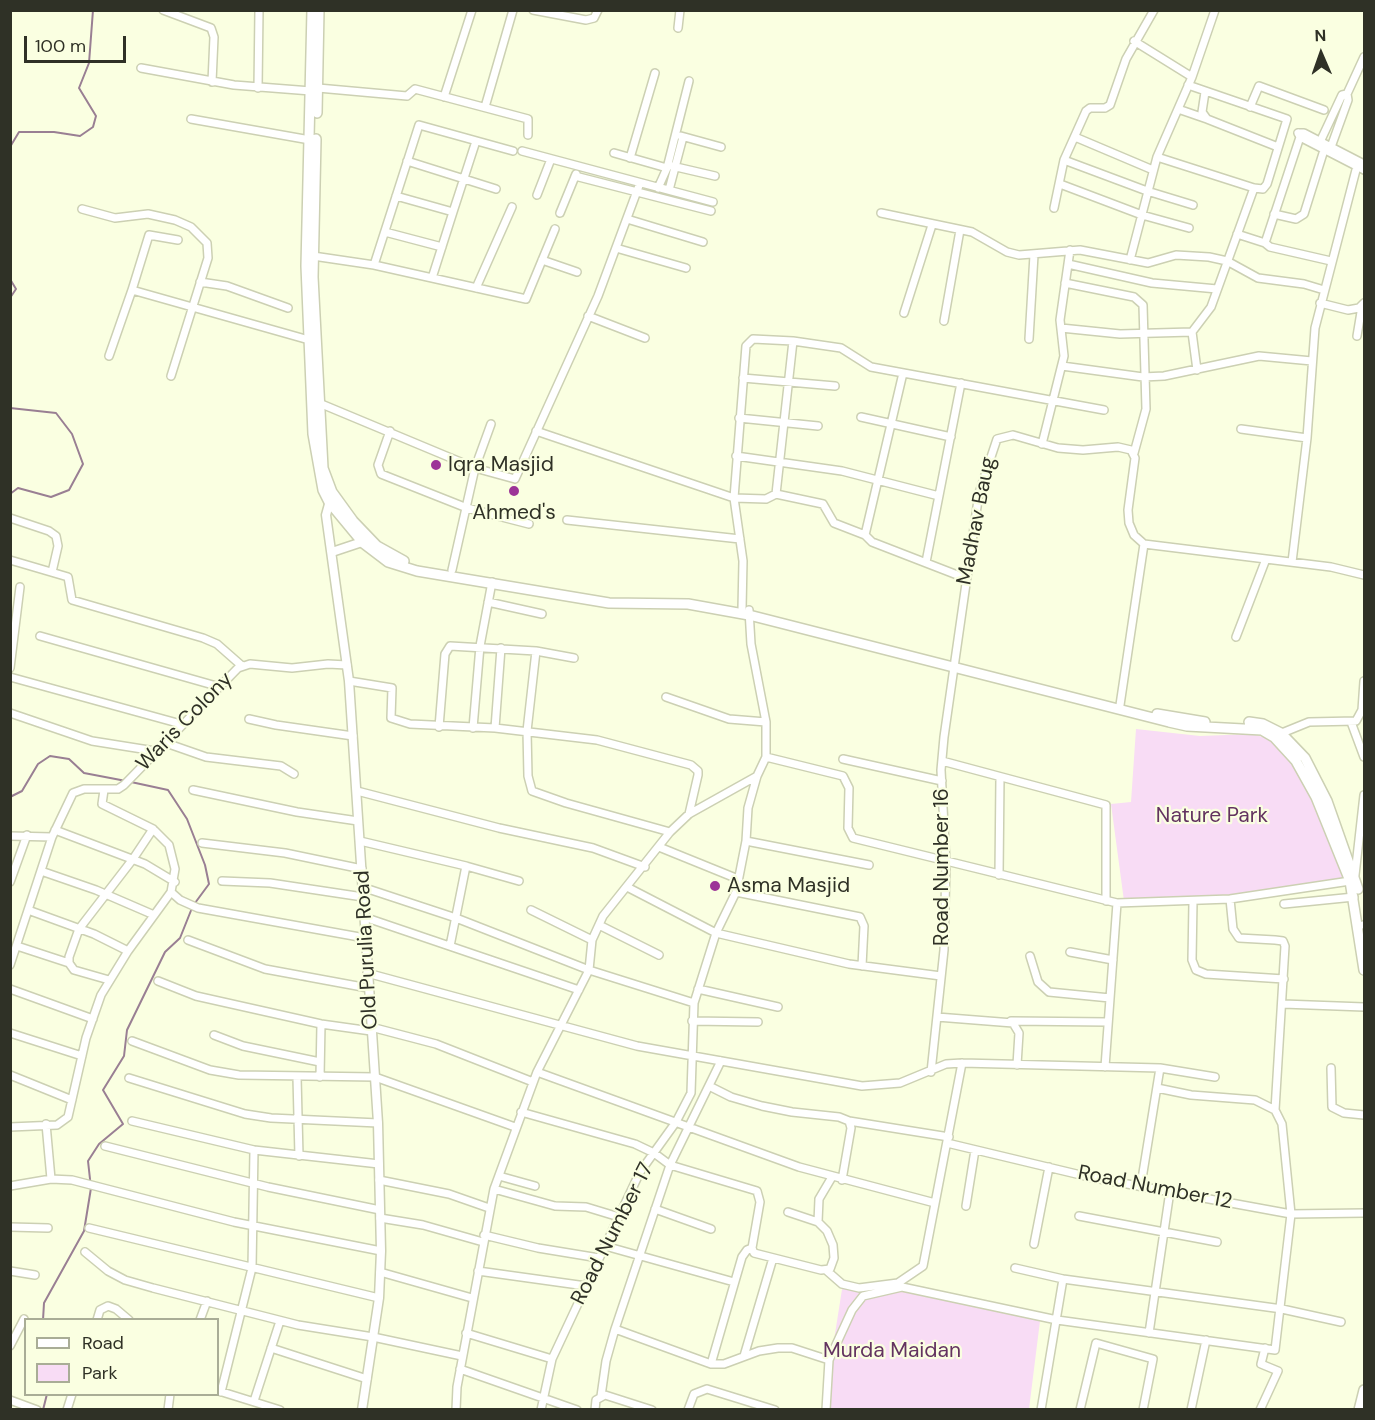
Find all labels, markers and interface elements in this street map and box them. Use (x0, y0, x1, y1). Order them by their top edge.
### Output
scale bar (27, 24, 129, 62)
north arrow (1291, 24, 1351, 84)
text: N (1314, 25, 1327, 46)
text: 100 m (35, 34, 86, 58)
place label: Iqra Masjid (448, 452, 554, 478)
street label: Madhav Baug (952, 455, 1002, 587)
marker: Iqra Masjid (429, 458, 443, 472)
marker: Ahmed's (507, 484, 521, 498)
place label: Ahmed's (472, 500, 556, 526)
street label: Waris Colony (132, 667, 238, 777)
street label: Road Number 16 (929, 788, 955, 946)
park label: Nature Park (1156, 803, 1268, 829)
street label: Old Purulia Road (350, 870, 384, 1030)
place label: Asma Masjid (727, 873, 850, 899)
marker: Asma Masjid (708, 879, 722, 893)
street label: Road Number 17 (566, 1159, 660, 1309)
street label: Road Number 12 (1076, 1161, 1234, 1215)
legend (24, 1318, 219, 1396)
text: Road (82, 1331, 124, 1355)
park label: Murda Maidan (823, 1338, 961, 1364)
text: Park (82, 1361, 118, 1385)

